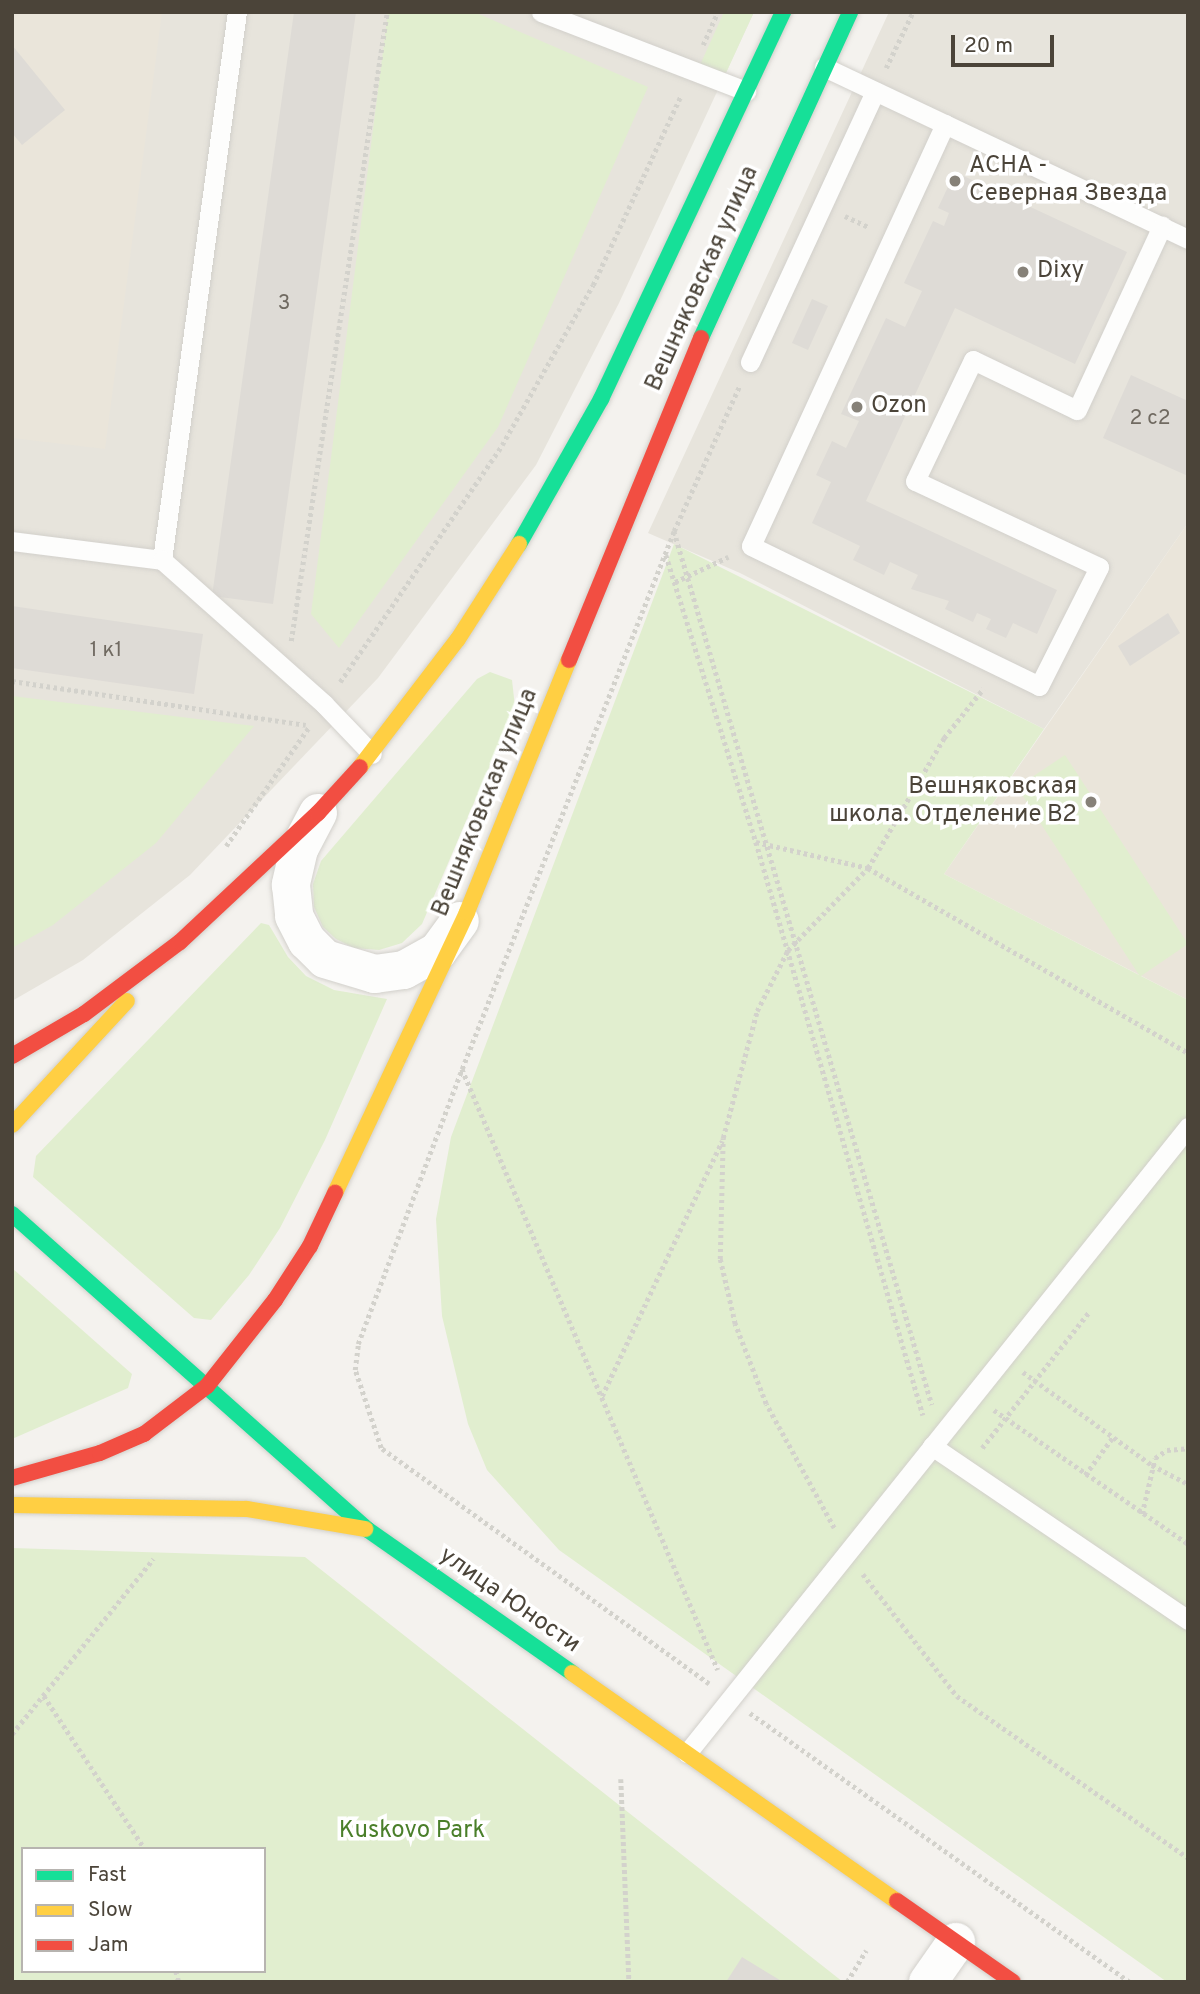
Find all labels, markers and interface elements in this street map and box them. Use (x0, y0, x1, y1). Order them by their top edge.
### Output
scale bar (955, 21, 1058, 65)
text: 20 m (964, 33, 1013, 60)
place label: АСНА - Северная Звезда (969, 153, 1167, 209)
street label: Вешняковская улица (640, 162, 766, 396)
marker: АСНА - Северная Звезда (947, 173, 963, 189)
place label: Dixy (1037, 258, 1084, 286)
marker: Dixy (1015, 264, 1031, 280)
house number: 3 (278, 291, 290, 317)
place label: Ozon (871, 393, 927, 421)
marker: Ozon (849, 399, 865, 415)
house number: 2 с2 (1129, 406, 1171, 432)
house number: 1 к1 (90, 638, 122, 664)
street label: Вешняковская улица (427, 685, 545, 921)
place label: Вешняковская школа. Отделение В2 (829, 774, 1077, 830)
marker: Вешняковская школа. Отделение В2 (1083, 794, 1099, 810)
street label: улица Юности (433, 1542, 585, 1660)
park label: Kuskovo Park (339, 1818, 485, 1846)
legend (21, 1847, 266, 1973)
text: Fast (88, 1862, 127, 1889)
text: Slow (88, 1897, 133, 1924)
text: Jam (88, 1932, 129, 1959)

